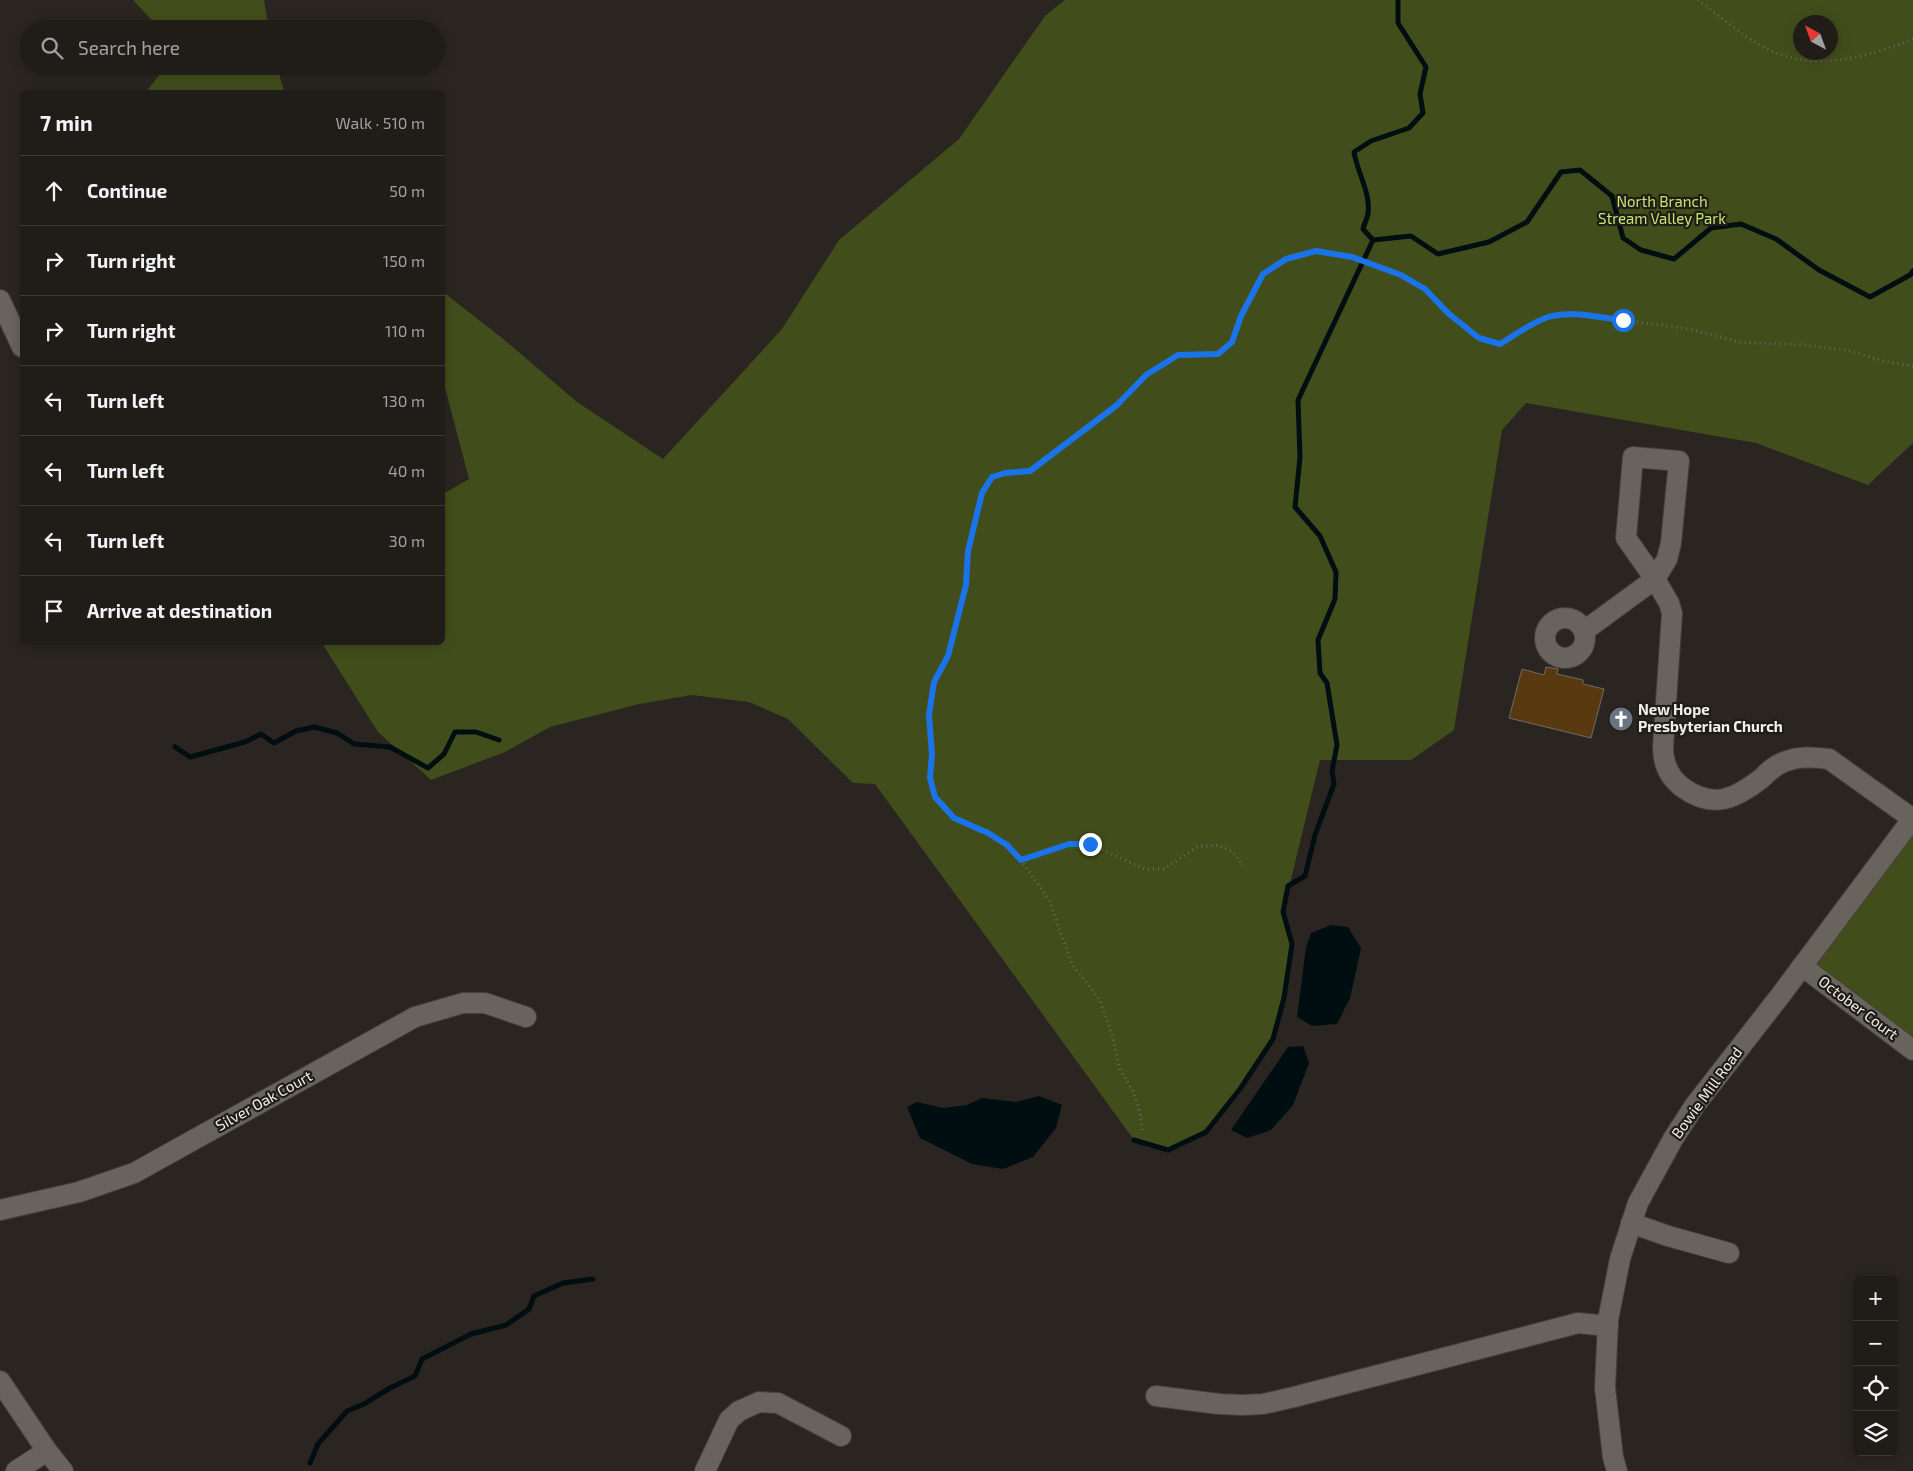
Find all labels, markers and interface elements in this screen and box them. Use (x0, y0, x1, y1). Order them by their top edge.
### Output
north arrow (1793, 15, 1838, 60)
search box (20, 20, 445, 75)
icon: search (38, 34, 66, 62)
text: Search here (78, 36, 180, 59)
text: 7 min (40, 110, 93, 135)
text: Walk · 510 m (335, 113, 425, 132)
icon: ahead (40, 177, 68, 205)
text: Continue (87, 179, 167, 202)
text: 50 m (389, 181, 425, 200)
park label: North Branch Stream Valley Park (1598, 192, 1726, 227)
icon: right (40, 247, 68, 275)
text: Turn right (87, 249, 175, 272)
text: 150 m (383, 251, 425, 270)
route start (1612, 309, 1635, 332)
icon: right (40, 317, 68, 345)
text: Turn right (87, 319, 175, 342)
text: 110 m (385, 321, 425, 340)
icon: left (40, 387, 68, 415)
text: Turn left (87, 389, 164, 412)
text: 130 m (383, 391, 425, 410)
icon: left (40, 457, 68, 485)
text: Turn left (87, 459, 164, 482)
text: 40 m (388, 461, 425, 480)
icon: left (40, 527, 68, 555)
text: Turn left (87, 529, 164, 552)
text: 30 m (389, 531, 425, 550)
icon: arrive (40, 597, 68, 625)
text: Arrive at destination (87, 599, 272, 622)
place label: New Hope Presbyterian Church (1638, 700, 1783, 736)
church icon: New Hope Presbyterian Church (1608, 706, 1634, 732)
route end (1079, 833, 1102, 856)
street label: October Court (1815, 972, 1902, 1043)
street label: Bowie Mill Road (1667, 1043, 1745, 1142)
street label: Silver Oak Court (212, 1066, 315, 1134)
map controls (1853, 1276, 1898, 1456)
button: + (1853, 1276, 1898, 1321)
button: − (1853, 1321, 1898, 1366)
button: locate (1853, 1366, 1898, 1411)
button: layers (1853, 1411, 1898, 1456)

